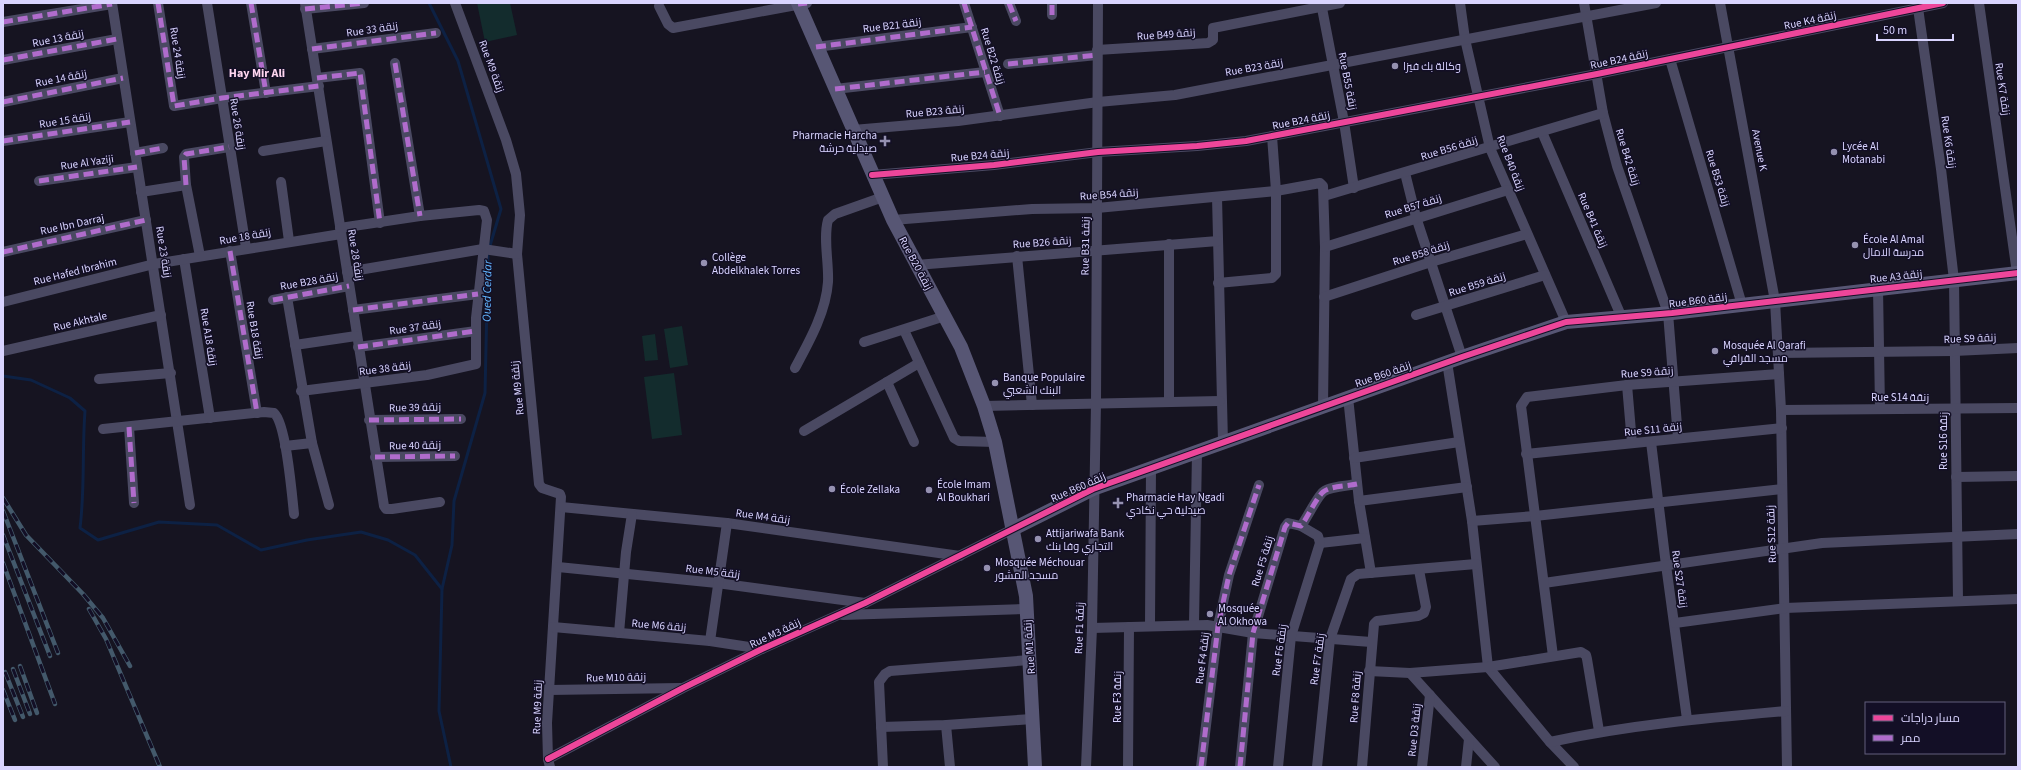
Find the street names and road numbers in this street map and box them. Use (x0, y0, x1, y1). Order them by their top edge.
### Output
street label: Rue K4 زنقة (1783, 8, 1838, 33)
street label: Rue B21 زنقة (862, 14, 922, 37)
street label: Rue 33 زنقة (345, 18, 399, 41)
street label: Rue B49 زنقة (1136, 25, 1196, 44)
street label: Rue 13 زنقة (31, 26, 85, 51)
street label: Rue 24 زنقة (166, 26, 189, 80)
street label: Rue B22 زنقة (977, 26, 1008, 87)
street label: Rue M9 زنقة (475, 38, 508, 95)
street label: Rue B24 زنقة (1589, 46, 1649, 73)
street label: Rue B55 زنقة (1335, 51, 1360, 111)
street label: Rue B23 زنقة (1224, 55, 1284, 80)
street label: Rue K7 زنقة (1991, 62, 2014, 117)
street label: Rue 14 زنقة (34, 66, 88, 91)
street label: Rue 26 زنقة (226, 97, 249, 151)
street label: Rue B23 زنقة (905, 101, 965, 122)
street label: Rue B24 زنقة (1271, 108, 1331, 133)
street label: Rue 15 زنقة (38, 109, 92, 132)
street label: Rue K6 زنقة (1937, 115, 1960, 170)
street label: Rue B42 زنقة (1612, 127, 1643, 188)
street label: Avenue K (1748, 128, 1771, 173)
street label: Rue B56 زنقة (1419, 133, 1480, 164)
street label: Rue B40 زنقة (1493, 133, 1528, 193)
street label: Rue B24 زنقة (950, 145, 1010, 166)
street label: Rue B53 زنقة (1702, 148, 1733, 209)
street label: Rue Al Yaziji (59, 151, 115, 174)
street label: Rue B54 زنقة (1079, 185, 1139, 204)
street label: Rue B41 زنقة (1574, 190, 1611, 250)
street label: Rue B57 زنقة (1383, 191, 1444, 222)
street label: Rue Ibn Darraj (39, 210, 105, 239)
street label: Rue B31 زنقة (1077, 216, 1094, 276)
street label: Rue 23 زنقة (152, 225, 175, 279)
street label: Rue 18 زنقة (218, 225, 272, 248)
street label: Rue 28 زنقة (344, 228, 367, 282)
street label: Rue B26 زنقة (1012, 233, 1072, 252)
street label: Rue B20 زنقة (895, 234, 936, 293)
street label: Rue B58 زنقة (1391, 238, 1452, 269)
street label: Rue Hafed Ibrahim (32, 254, 118, 289)
street label: Rue A3 زنقة (1869, 266, 1923, 287)
street label: Rue B28 زنقة (279, 269, 339, 294)
street label: Rue B59 زنقة (1447, 269, 1508, 300)
street label: Rue B60 زنقة (1668, 289, 1728, 312)
street label: Rue B18 زنقة (243, 300, 267, 360)
street label: Rue A18 زنقة (197, 307, 220, 367)
street label: Rue Akhtale (52, 308, 109, 335)
street label: Rue 37 زنقة (388, 316, 442, 339)
street label: Rue S9 زنقة (1943, 330, 1997, 347)
street label: Rue 38 زنقة (358, 358, 412, 379)
street label: Rue B60 زنقة (1353, 358, 1413, 391)
street label: Rue M9 زنقة (507, 360, 528, 416)
street label: Rue S9 زنقة (1620, 363, 1674, 382)
street label: Rue S14 زنقة (1871, 390, 1929, 405)
street label: Rue 39 زنقة (389, 400, 441, 415)
street label: Rue S16 زنقة (1936, 412, 1951, 470)
street label: Rue S11 زنقة (1623, 419, 1683, 440)
street label: Rue 40 زنقة (389, 438, 441, 453)
street label: Rue B60 زنقة (1048, 469, 1108, 506)
street label: Rue M4 زنقة (735, 505, 791, 528)
street label: Rue S12 زنقة (1763, 505, 1780, 563)
street label: Rue F5 زنقة (1248, 534, 1277, 588)
street label: Rue S27 زنقة (1668, 549, 1691, 609)
street label: Rue M5 زنقة (685, 561, 741, 582)
street label: Rue F1 زنقة (1071, 602, 1088, 654)
street label: Rue M3 زنقة (747, 615, 803, 652)
street label: Rue M6 زنقة (631, 616, 687, 635)
street label: Rue M1 زنقة (1020, 619, 1039, 675)
street label: Rue F6 زنقة (1268, 623, 1291, 677)
street label: Rue F4 زنقة (1192, 631, 1213, 685)
street label: Rue F7 زنقة (1306, 632, 1329, 686)
street label: Rue M10 زنقة (586, 669, 646, 686)
street label: Rue F8 زنقة (1346, 670, 1365, 724)
street label: Rue F3 زنقة (1110, 671, 1125, 723)
street label: Rue M9 زنقة (529, 679, 546, 735)
street label: Rue D3 زنقة (1404, 703, 1425, 757)

